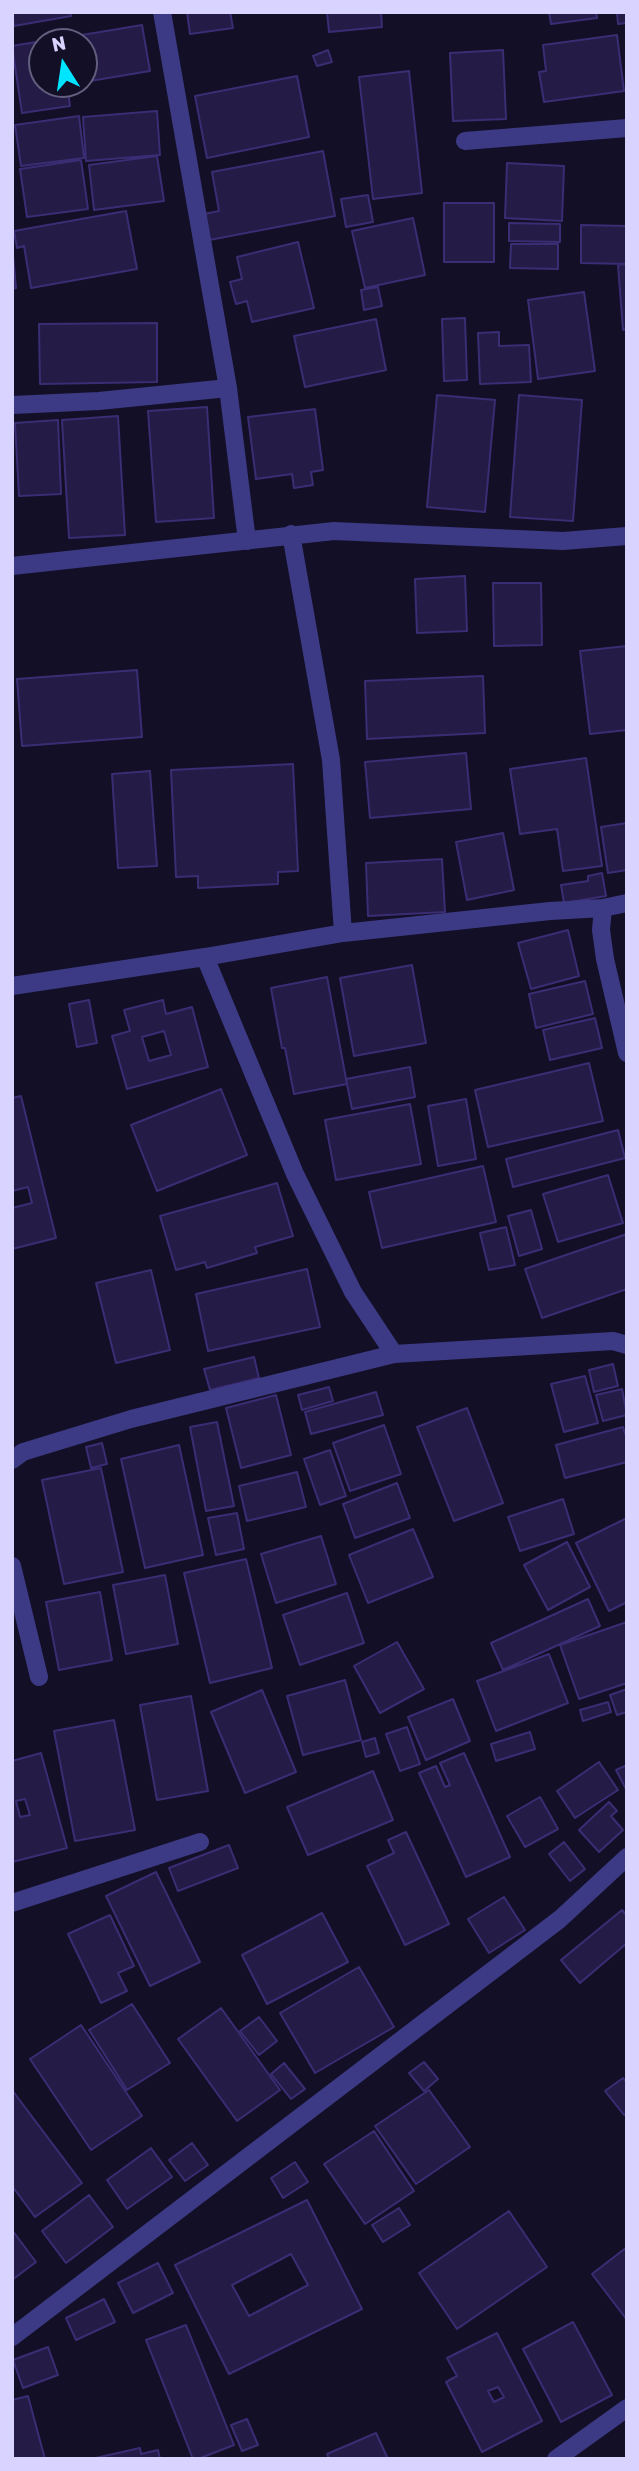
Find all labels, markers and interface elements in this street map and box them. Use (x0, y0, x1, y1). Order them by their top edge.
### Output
north arrow (28, 28, 98, 98)
text: N (50, 31, 68, 57)

